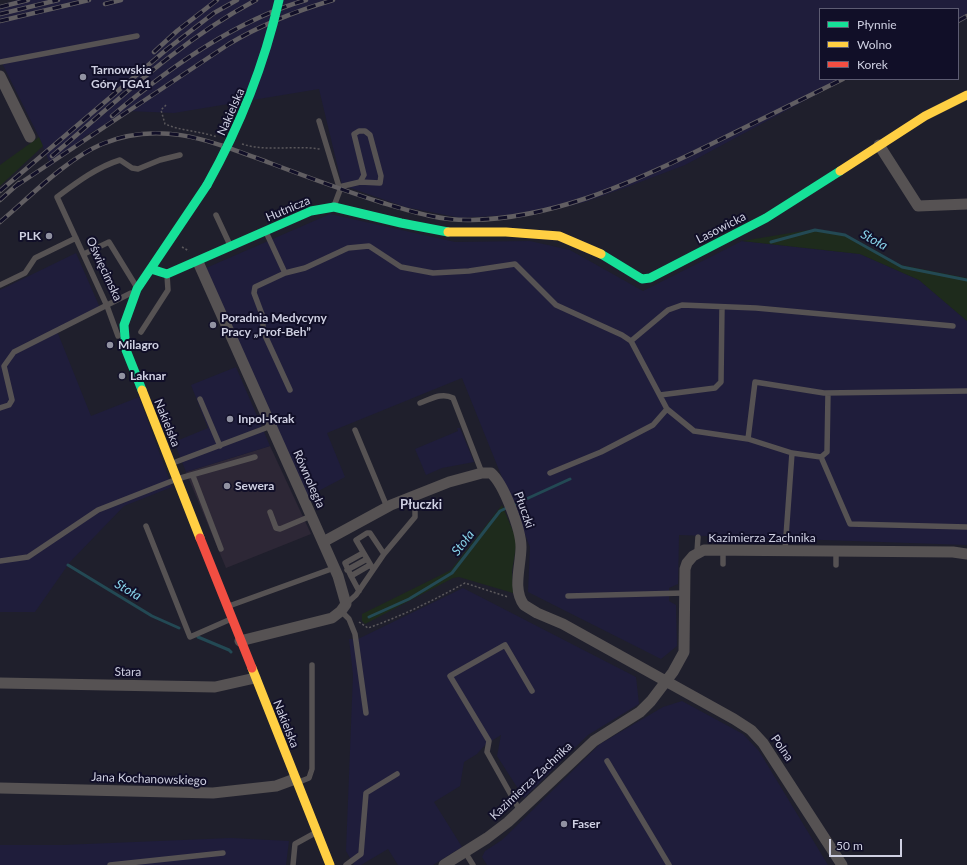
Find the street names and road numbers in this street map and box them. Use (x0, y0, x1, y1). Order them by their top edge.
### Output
street label: Nakielska (214, 86, 248, 138)
street label: Hutnicza (264, 193, 312, 225)
street label: Lasowicka (694, 209, 748, 247)
street label: Oświęcimska (83, 235, 125, 303)
street label: Nakielska (151, 397, 183, 449)
street label: Równoległa (290, 448, 328, 510)
street label: Płuczki (511, 490, 537, 530)
street label: Kazimierza Zachnika (708, 531, 816, 545)
street label: Stara (115, 665, 141, 679)
street label: Nakielska (270, 698, 302, 750)
street label: Polna (768, 732, 796, 764)
street label: Kazimierza Zachnika (487, 739, 575, 823)
street label: Jana Kochanowskiego (91, 770, 207, 788)

